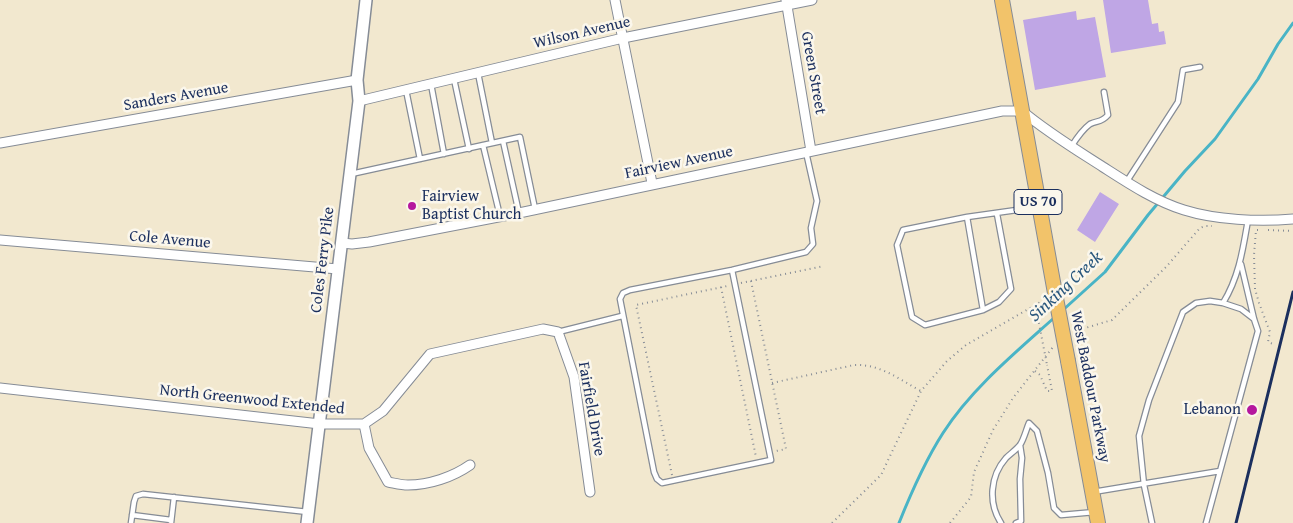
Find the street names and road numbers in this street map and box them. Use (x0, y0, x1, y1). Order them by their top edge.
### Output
street label: Wilson Avenue (532, 13, 632, 53)
street label: Green Street (796, 30, 830, 116)
street label: Sanders Avenue (122, 78, 230, 116)
street label: Fairview Avenue (623, 142, 735, 184)
road number: US 70 (1014, 190, 1062, 214)
street label: Coles Ferry Pike (307, 206, 339, 314)
street label: Cole Avenue (129, 227, 211, 253)
street label: West Baddour Parkway (1066, 309, 1114, 465)
street label: Fairfield Drive (573, 360, 609, 458)
street label: North Greenwood Extended (159, 381, 345, 419)

